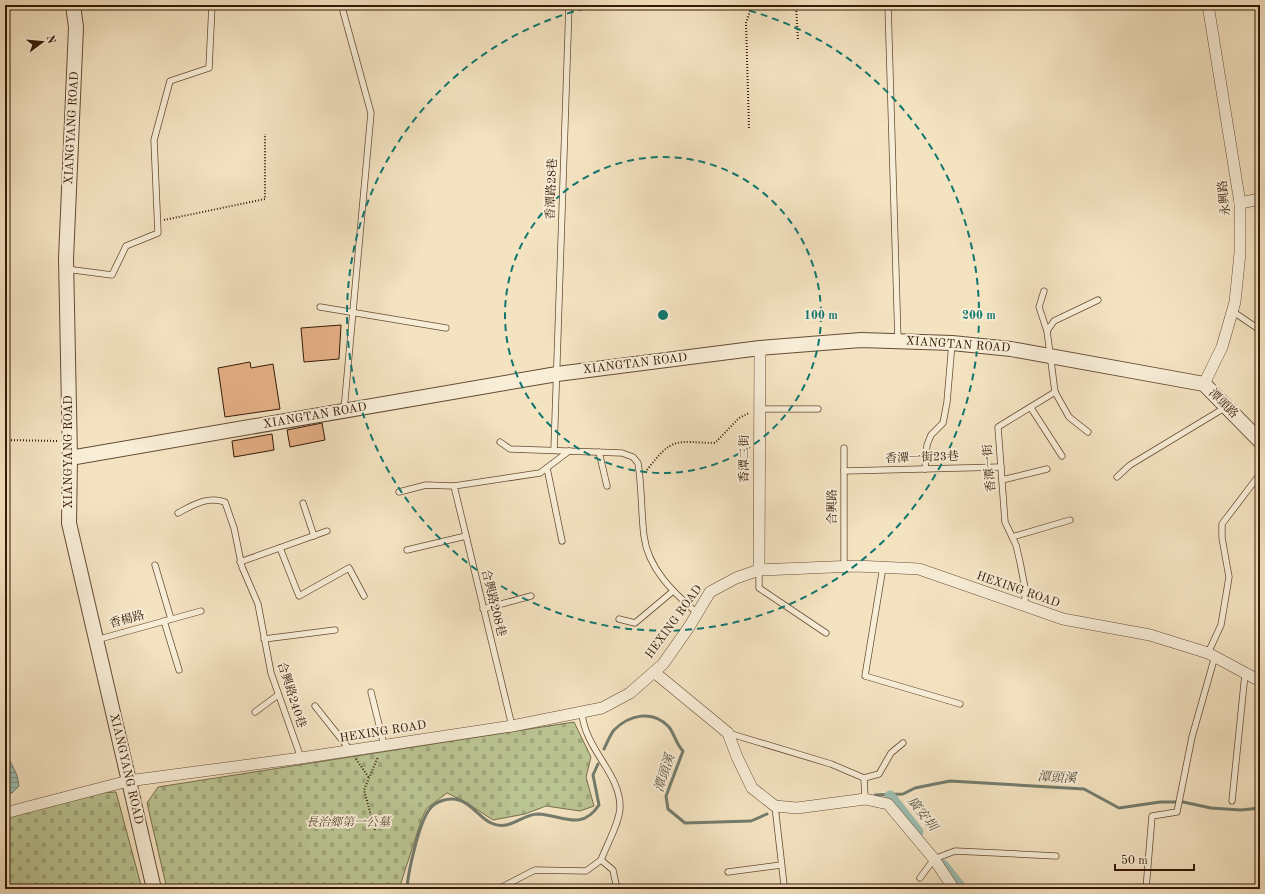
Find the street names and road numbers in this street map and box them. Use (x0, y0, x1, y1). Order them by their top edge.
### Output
street label: XIANGYANG ROAD (63, 71, 81, 185)
street label: 香潭路28巷 (543, 158, 559, 220)
street label: 永興路 (1215, 179, 1233, 217)
street label: XIANGTAN ROAD (905, 335, 1011, 355)
street label: XIANGTAN ROAD (582, 352, 688, 376)
street label: 潭頭路 (1206, 386, 1241, 421)
street label: XIANGYANG ROAD (63, 395, 75, 509)
street label: XIANGTAN ROAD (262, 401, 368, 431)
street label: 香潭二街 (737, 434, 751, 483)
street label: 香潭一街 (980, 443, 998, 493)
street label: 香潭一街23巷 (885, 449, 959, 465)
street label: 合興路 (825, 489, 839, 525)
street label: 合興路208巷 (479, 568, 509, 638)
street label: HEXING ROAD (975, 570, 1061, 610)
street label: HEXING ROAD (643, 583, 705, 661)
street label: 香楊路 (108, 608, 146, 630)
street label: 合興路240巷 (275, 660, 309, 730)
street label: XIANGYANG ROAD (107, 712, 145, 826)
street label: HEXING ROAD (339, 719, 427, 745)

